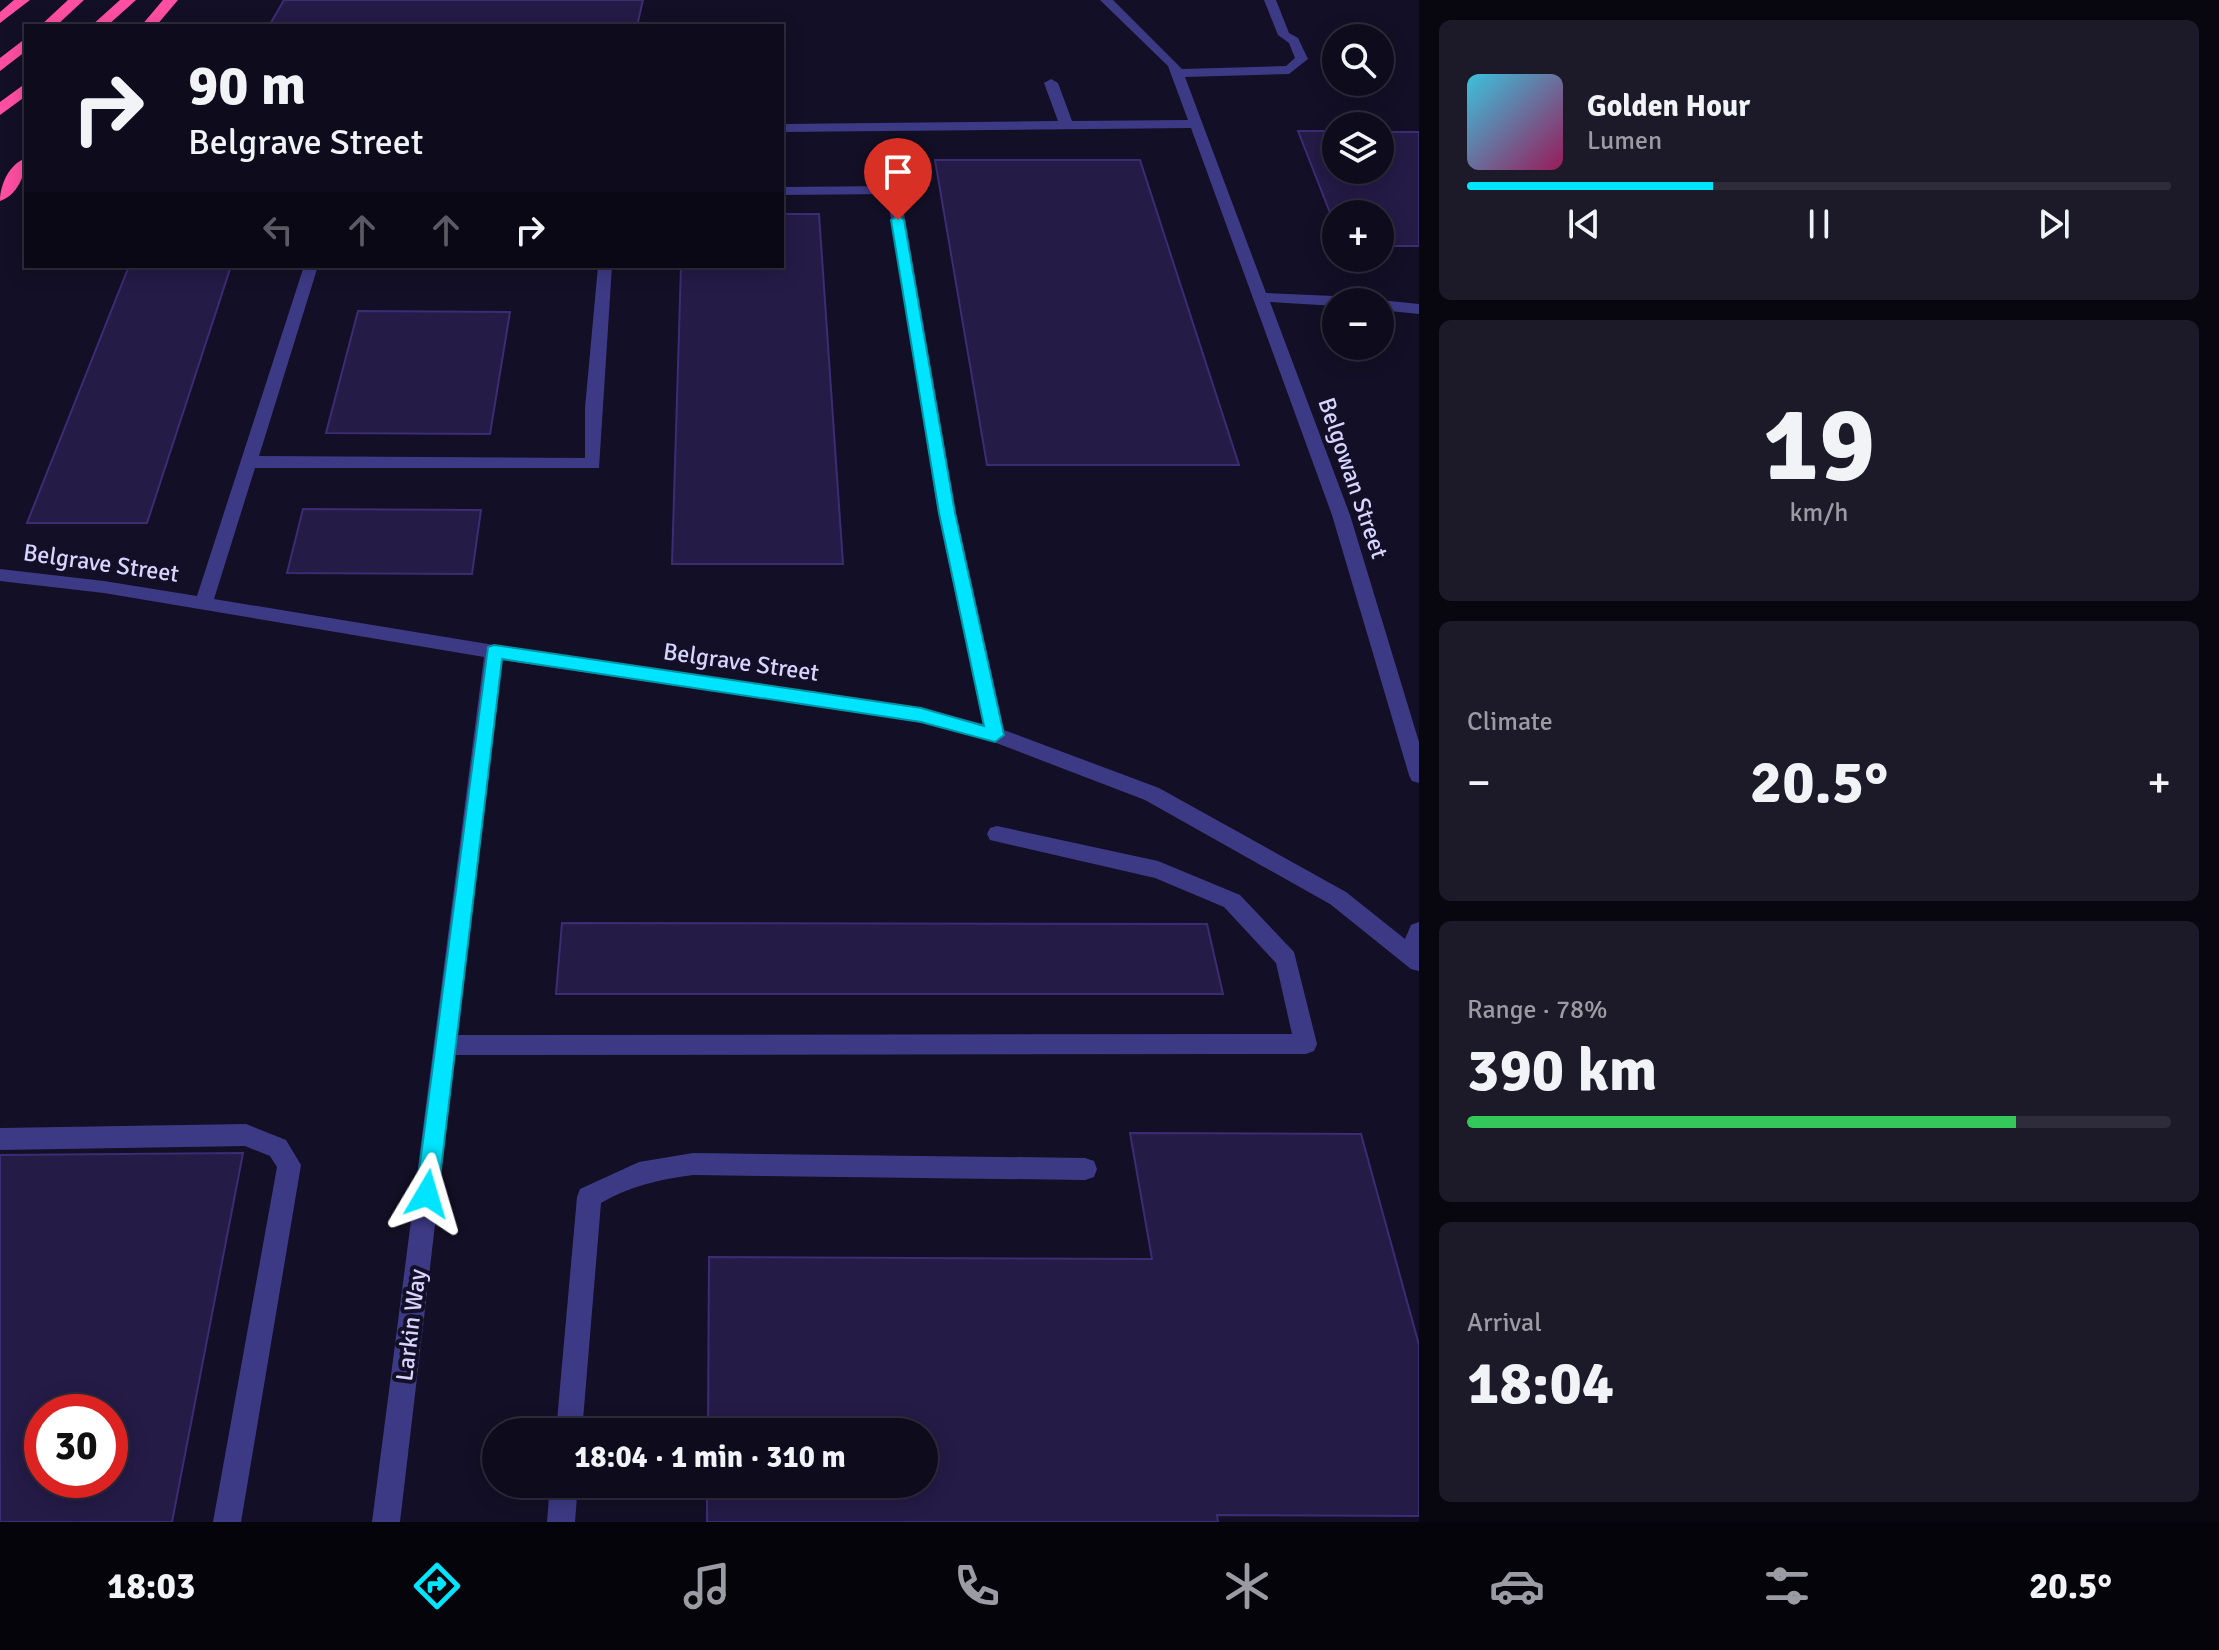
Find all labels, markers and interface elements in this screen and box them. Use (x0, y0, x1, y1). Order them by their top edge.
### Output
map controls (1322, 24, 1394, 360)
button: search (1322, 24, 1394, 96)
text: 90 m (188, 51, 306, 120)
icon: right (56, 56, 160, 160)
text: Golden Hour (1587, 88, 1750, 125)
button: layers (1322, 112, 1394, 184)
text: Belgrave Street (188, 120, 423, 165)
text: Lumen (1587, 125, 1662, 157)
pin (864, 138, 932, 220)
icon: arrive (876, 150, 920, 194)
button: + (1322, 200, 1394, 272)
icon: previous (1562, 202, 1606, 246)
icon: pause (1797, 202, 1841, 246)
icon: next (2032, 202, 2076, 246)
icon: left (256, 208, 300, 252)
icon: ahead (340, 208, 384, 252)
icon: ahead (424, 208, 468, 252)
icon: right (508, 208, 552, 252)
button: − (1322, 288, 1394, 360)
text: 19 (1763, 381, 1875, 509)
street label: Belgowan Street (1311, 393, 1395, 563)
text: km/h (1790, 497, 1848, 529)
street label: Belgrave Street (21, 537, 181, 589)
street label: Belgrave Street (661, 636, 821, 688)
text: Climate (1467, 706, 1553, 738)
text: 20.5° (1750, 746, 1888, 820)
text: − (1467, 756, 1491, 810)
text: + (2147, 756, 2171, 810)
text: Range · 78% (1467, 994, 1608, 1026)
text: 390 km (1467, 1034, 1657, 1108)
position arrow (385, 1152, 469, 1236)
street label: Larkin Way (389, 1267, 433, 1383)
text: Arrival (1467, 1307, 1542, 1339)
text: 18:04 (1467, 1347, 1614, 1421)
speed limit sign: 30 (24, 1394, 128, 1498)
text: 18:04 · 1 min · 310 m (574, 1439, 846, 1476)
icon: directions (409, 1558, 465, 1614)
icon: music (679, 1558, 735, 1614)
icon: phone (949, 1558, 1005, 1614)
icon: climate (1219, 1558, 1275, 1614)
icon: car (1489, 1558, 1545, 1614)
icon: filters (1759, 1558, 1815, 1614)
text: 18:03 (107, 1564, 195, 1609)
text: 20.5° (2029, 1564, 2112, 1609)

